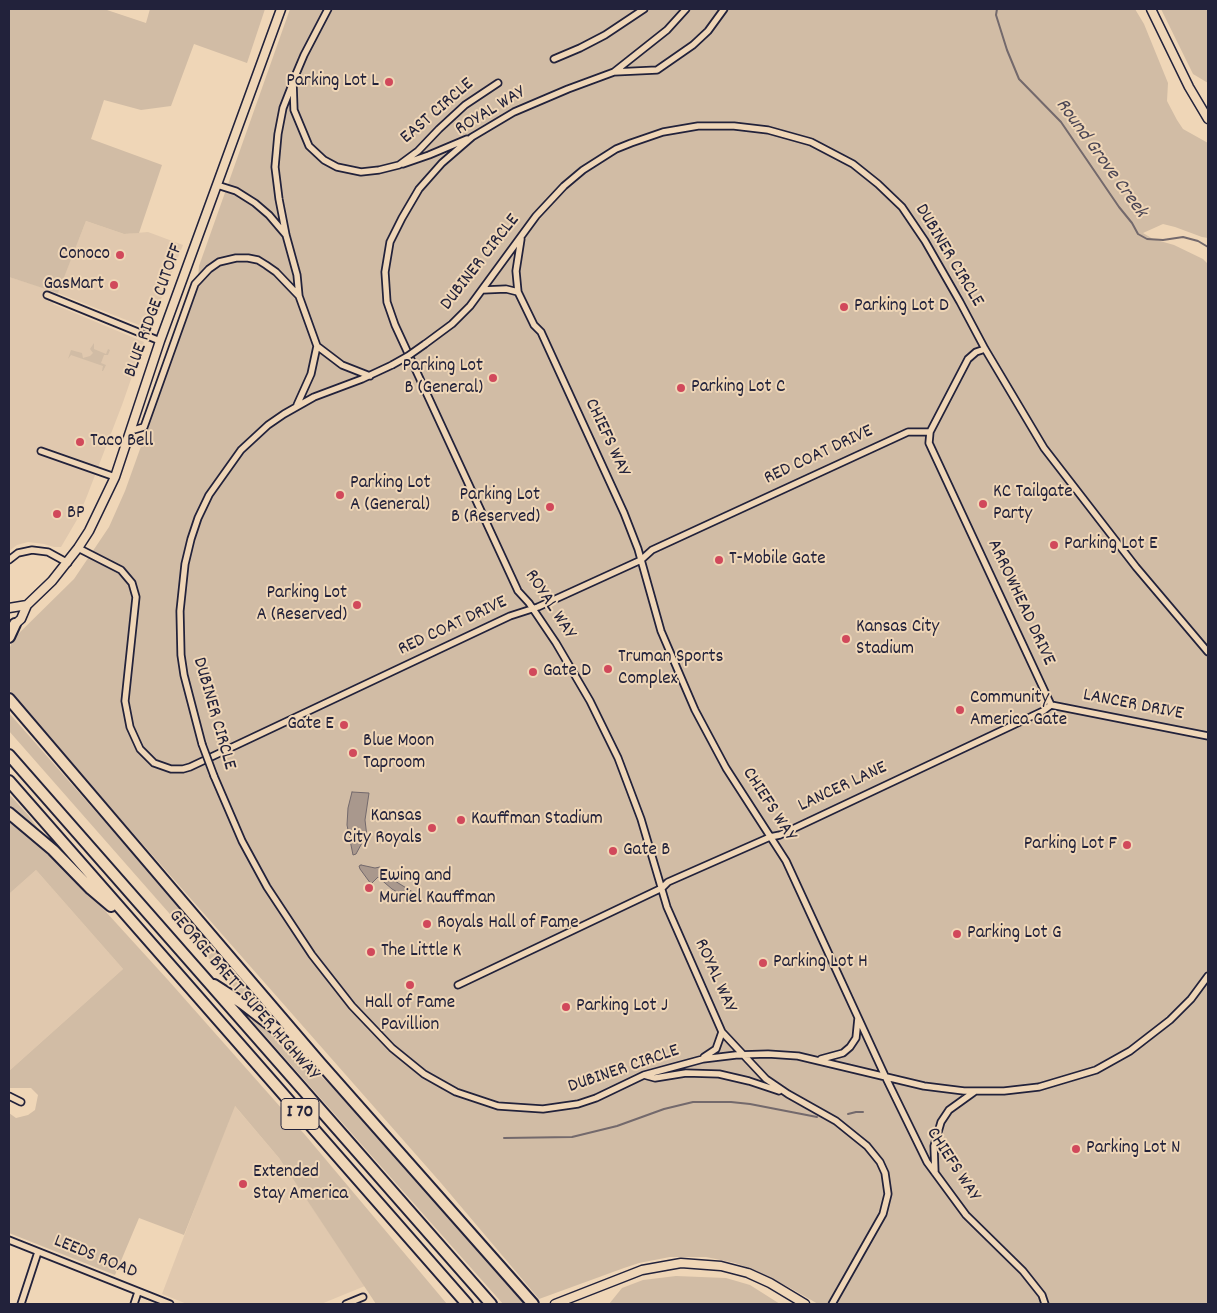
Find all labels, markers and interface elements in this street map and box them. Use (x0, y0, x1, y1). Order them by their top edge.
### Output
place label: Parking Lot L (286, 71, 379, 93)
street label: EAST CIRCLE (397, 74, 479, 150)
marker: Parking Lot L (383, 76, 395, 88)
street label: ROYAL WAY (452, 82, 530, 142)
water label: Round Grove Creek (1049, 95, 1151, 223)
street label: DUBINER CIRCLE (908, 201, 988, 311)
street label: DUBINER CIRCLE (436, 210, 526, 316)
street label: BLUE RIDGE CUTOFF (120, 241, 190, 381)
place label: Conoco (59, 244, 110, 266)
marker: Conoco (114, 249, 126, 261)
place label: GasMart (43, 274, 104, 296)
marker: GasMart (108, 279, 120, 291)
place label: Parking Lot D (854, 296, 949, 318)
marker: Parking Lot D (838, 301, 850, 313)
place label: Parking Lot B (General) (402, 356, 483, 400)
marker: Parking Lot B (General) (487, 372, 499, 384)
place label: Parking Lot C (691, 377, 785, 399)
marker: Parking Lot C (675, 382, 687, 394)
street label: CHIEFS WAY (578, 396, 634, 480)
street label: RED COAT DRIVE (761, 421, 877, 491)
place label: Taco Bell (90, 431, 153, 453)
marker: Taco Bell (74, 436, 86, 448)
place label: Parking Lot A (General) (350, 473, 431, 517)
place label: KC Tailgate Party (993, 482, 1073, 526)
place label: Parking Lot B (Reserved) (451, 485, 540, 529)
marker: Parking Lot A (General) (334, 489, 346, 501)
marker: KC Tailgate Party (977, 498, 989, 510)
marker: Parking Lot B (Reserved) (544, 501, 556, 513)
place label: BP (67, 503, 85, 525)
marker: BP (51, 508, 63, 520)
place label: Parking Lot E (1064, 534, 1158, 556)
street label: ARROWHEAD DRIVE (981, 536, 1059, 670)
marker: Parking Lot E (1048, 539, 1060, 551)
place label: T-Mobile Gate (729, 549, 826, 571)
marker: T-Mobile Gate (713, 554, 725, 566)
street label: ROYAL WAY (518, 566, 580, 644)
place label: Parking Lot A (Reserved) (257, 583, 347, 627)
street label: RED COAT DRIVE (395, 592, 511, 662)
marker: Parking Lot A (Reserved) (351, 599, 363, 611)
place label: Kansas City Stadium (856, 617, 939, 661)
marker: Kansas City Stadium (840, 633, 852, 645)
place label: Truman Sports Complex (618, 647, 724, 691)
street label: DUBINER CIRCLE (186, 655, 240, 773)
place label: Gate D (543, 661, 591, 683)
marker: Truman Sports Complex (602, 663, 614, 675)
marker: Gate D (527, 666, 539, 678)
street label: LANCER DRIVE (1081, 685, 1185, 727)
place label: Community America Gate (970, 688, 1067, 732)
marker: Community America Gate (954, 704, 966, 716)
place label: Gate E (287, 714, 334, 736)
marker: Gate E (338, 719, 350, 731)
place label: Blue Moon Taproom (363, 731, 434, 775)
marker: Blue Moon Taproom (347, 747, 359, 759)
street label: LANCER LANE (795, 758, 891, 818)
street label: CHIEFS WAY (736, 764, 800, 846)
place label: Kansas City Royals (343, 806, 422, 850)
place label: Kauffman Stadium (471, 809, 603, 831)
marker: Kauffman Stadium (455, 814, 467, 826)
marker: Kansas City Royals (426, 822, 438, 834)
place label: Parking Lot F (1024, 834, 1117, 856)
marker: Parking Lot F (1121, 839, 1133, 851)
place label: Gate B (623, 840, 670, 862)
marker: Gate B (607, 845, 619, 857)
place label: Ewing and Muriel Kauffman (379, 866, 496, 910)
marker: Ewing and Muriel Kauffman (363, 882, 375, 894)
street label: GEORGE BRETT SUPER HIGHWAY (163, 906, 323, 1086)
place label: Royals Hall of Fame (437, 913, 579, 935)
marker: Royals Hall of Fame (421, 918, 433, 930)
place label: Parking Lot G (967, 923, 1061, 945)
marker: Parking Lot G (951, 928, 963, 940)
street label: ROYAL WAY (688, 936, 740, 1016)
place label: The Little K (381, 941, 461, 963)
marker: The Little K (365, 946, 377, 958)
place label: Parking Lot H (773, 952, 868, 974)
marker: Parking Lot H (757, 957, 769, 969)
marker: Hall of Fame Pavillion (404, 979, 416, 991)
place label: Hall of Fame Pavillion (365, 993, 455, 1037)
place label: Parking Lot J (576, 996, 668, 1018)
marker: Parking Lot J (560, 1001, 572, 1013)
street label: DUBINER CIRCLE (566, 1040, 682, 1100)
road number: I 70 (281, 1098, 319, 1130)
street label: CHIEFS WAY (920, 1124, 984, 1206)
place label: Parking Lot N (1086, 1138, 1180, 1160)
marker: Parking Lot N (1070, 1143, 1082, 1155)
place label: Extended Stay America (253, 1162, 348, 1206)
marker: Extended Stay America (237, 1178, 249, 1190)
street label: LEEDS ROAD (50, 1231, 140, 1285)

